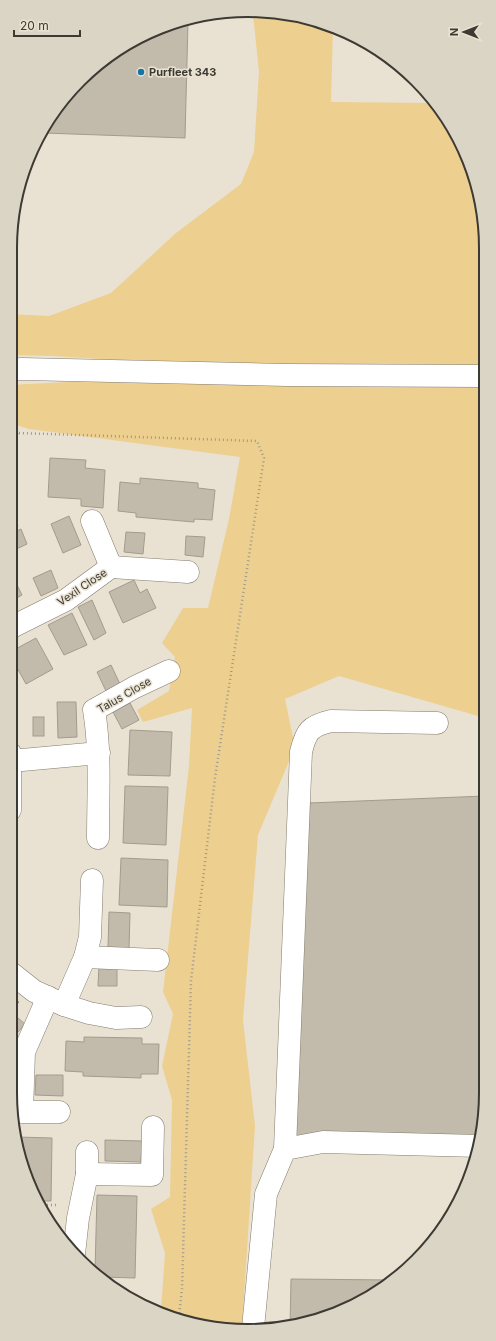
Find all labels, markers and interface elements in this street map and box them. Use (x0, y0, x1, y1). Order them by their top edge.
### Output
scale bar (14, 12, 80, 38)
north arrow (444, 12, 484, 52)
text: 20 m (20, 18, 49, 33)
text: N (447, 28, 461, 36)
place label: Purfleet 343 (149, 65, 216, 79)
marker: Purfleet 343 (136, 67, 146, 77)
street label: Vexil Close (54, 565, 110, 609)
street label: Talus Close (94, 674, 154, 716)

